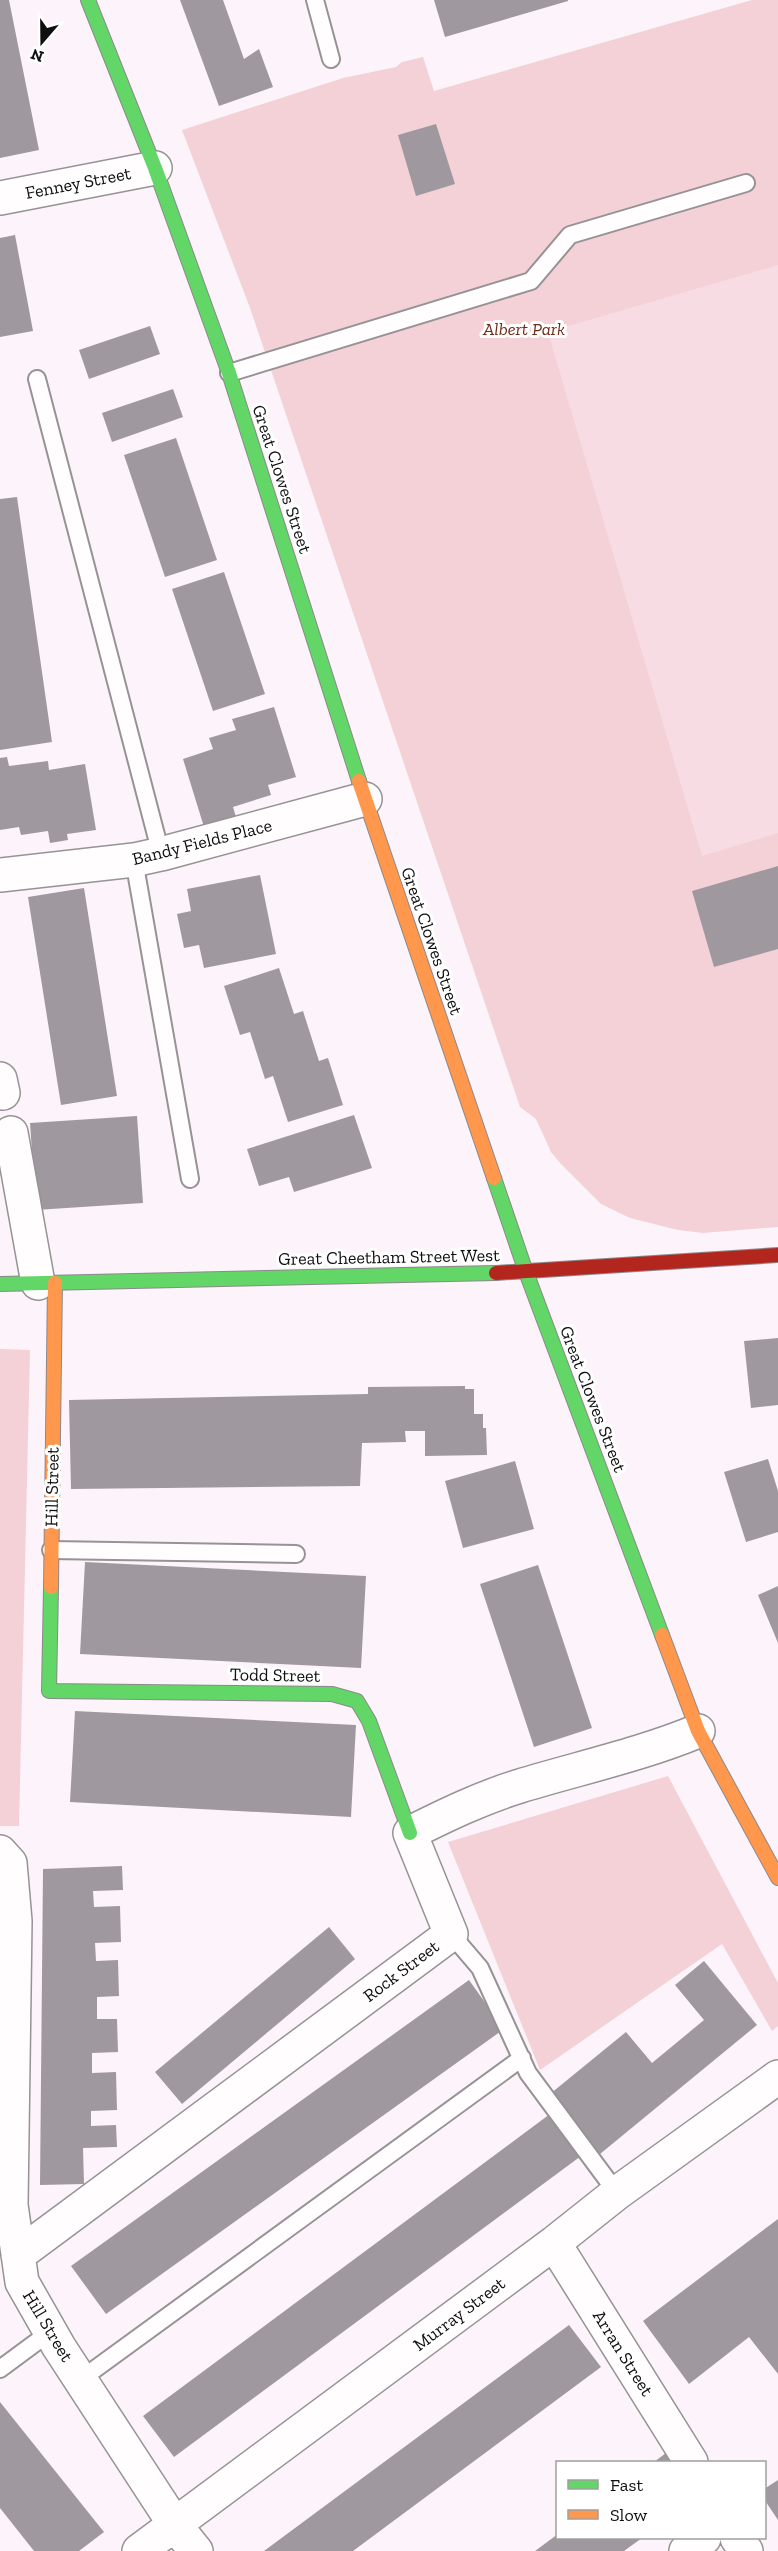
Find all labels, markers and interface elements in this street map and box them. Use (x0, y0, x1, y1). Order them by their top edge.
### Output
north arrow (12, 12, 72, 72)
text: N (28, 45, 46, 67)
street label: Fenney Street (23, 162, 133, 204)
park label: Albert Park (482, 318, 565, 340)
street label: Great Clowes Street (248, 402, 316, 556)
street label: Bandy Fields Place (130, 814, 274, 870)
street label: Great Clowes Street (396, 864, 468, 1018)
street label: Great Cheetham Street West (278, 1244, 500, 1270)
street label: Great Clowes Street (555, 1323, 631, 1476)
street label: Hill Street (40, 1447, 64, 1527)
street label: Todd Street (230, 1663, 321, 1687)
street label: Rock Street (359, 1935, 444, 2007)
street label: Murray Street (409, 2272, 510, 2356)
street label: Hill Street (18, 2286, 78, 2366)
street label: Arran Street (588, 2306, 658, 2400)
legend (556, 2461, 766, 2539)
text: Fast (610, 2474, 643, 2496)
text: Slow (610, 2504, 647, 2526)

